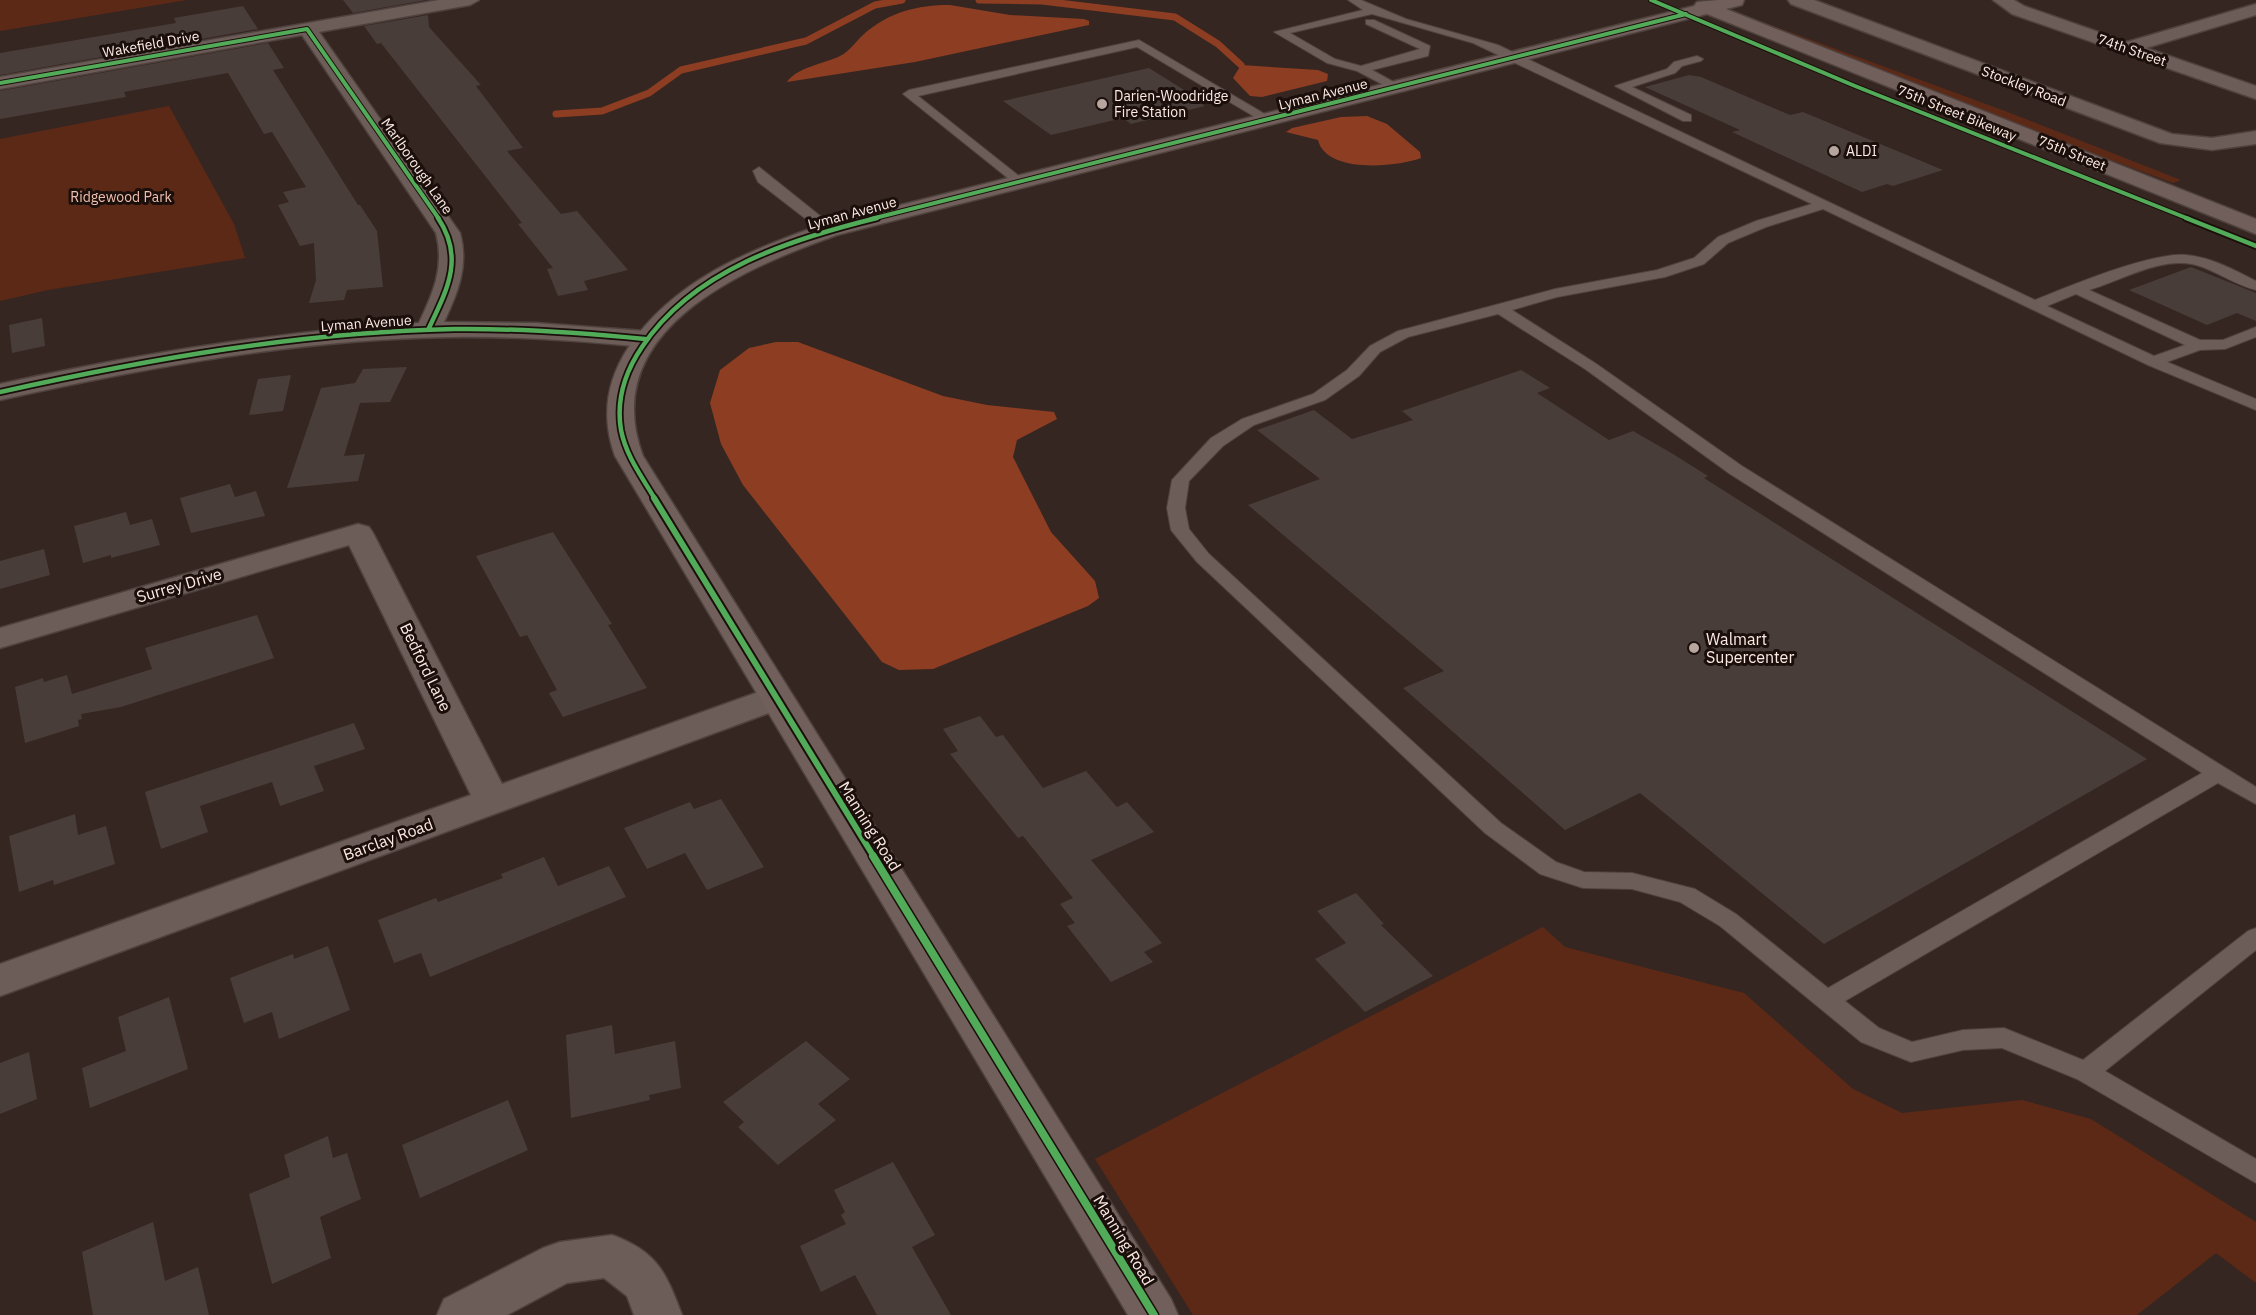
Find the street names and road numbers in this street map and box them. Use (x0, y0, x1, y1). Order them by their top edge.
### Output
street label: Wakefield Drive (101, 27, 201, 61)
street label: 74th Street (2095, 30, 2169, 70)
street label: Stockley Road (1979, 62, 2069, 110)
street label: Lyman Avenue (1277, 74, 1370, 114)
street label: 75th Street Bikeway (1895, 81, 2019, 145)
street label: Marlborough Lane (377, 114, 457, 218)
street label: 75th Street (2036, 131, 2109, 175)
street label: Lyman Avenue (806, 192, 899, 233)
street label: Lyman Avenue (320, 311, 412, 335)
street label: Surrey Drive (134, 563, 224, 607)
street label: Bedford Lane (396, 620, 456, 715)
street label: Manning Road (835, 778, 905, 874)
street label: Barclay Road (340, 813, 436, 865)
street label: Manning Road (1089, 1191, 1159, 1289)

